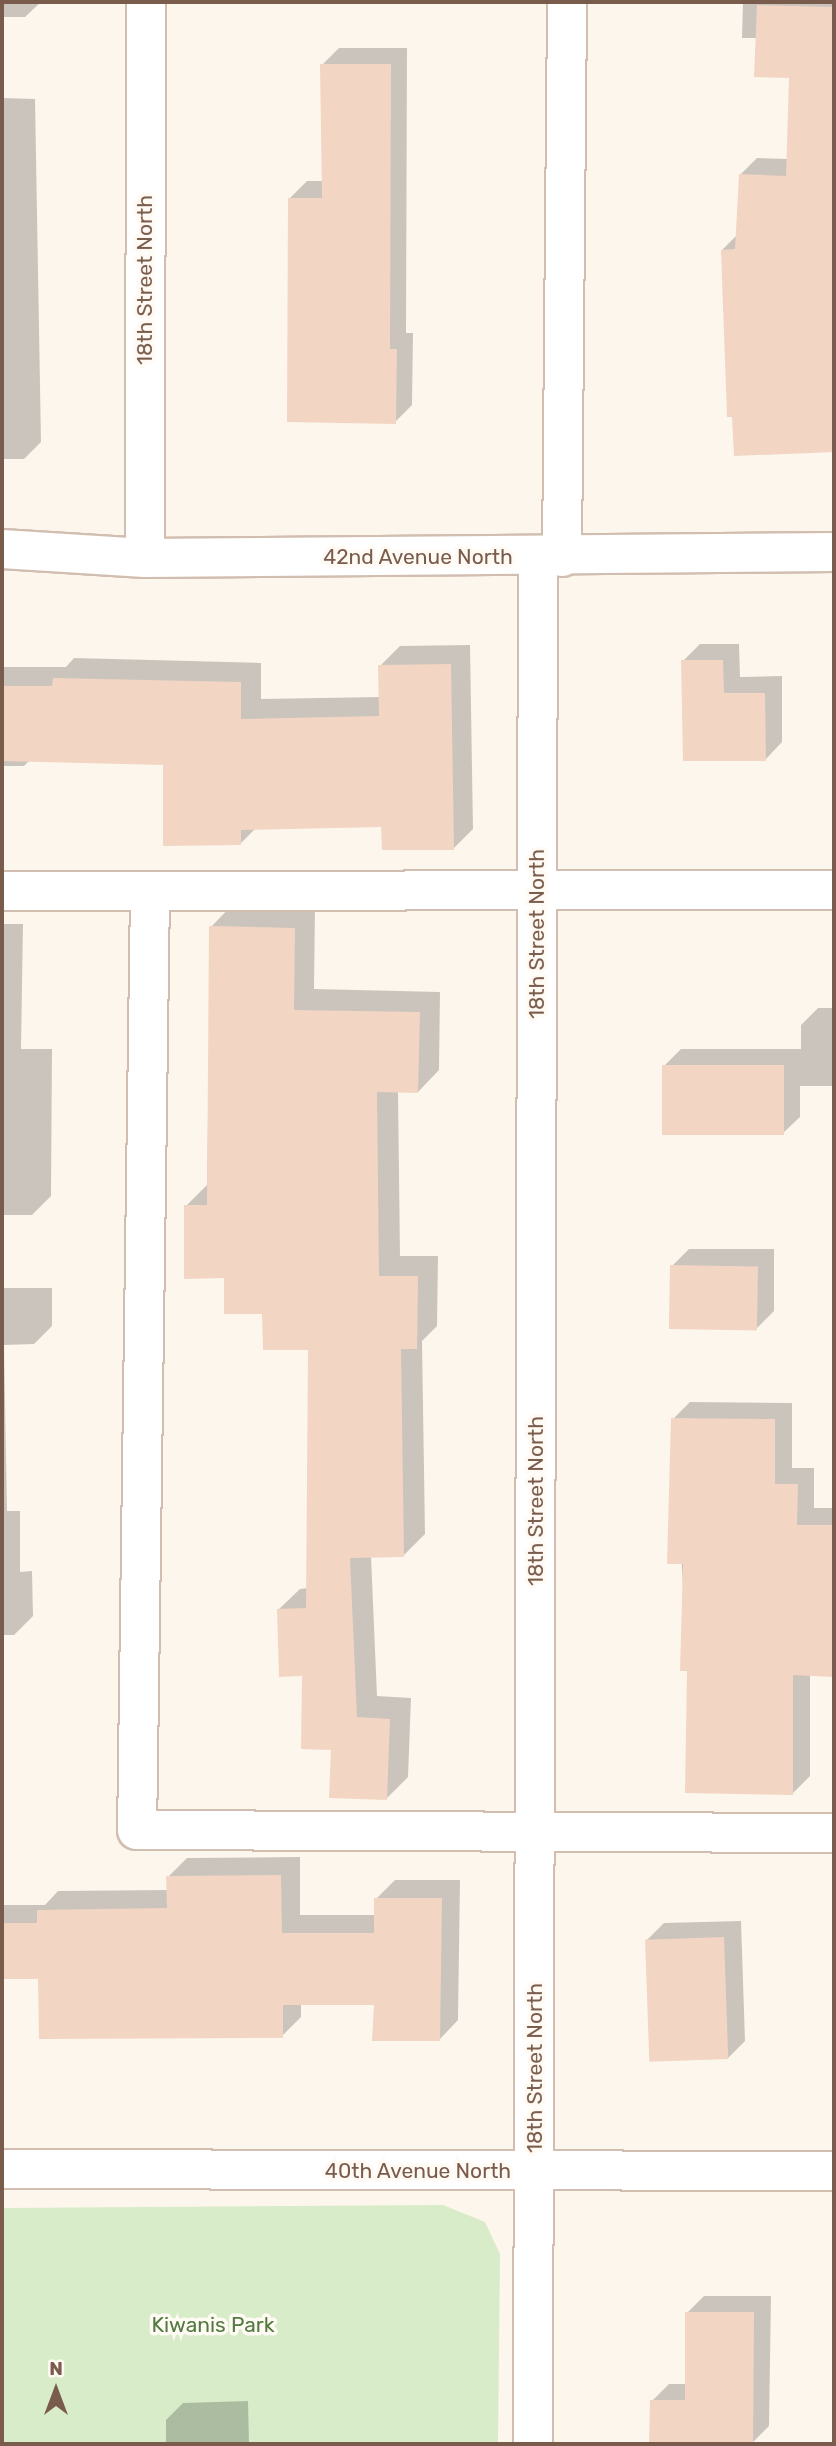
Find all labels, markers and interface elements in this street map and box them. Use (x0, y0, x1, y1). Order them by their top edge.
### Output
street label: 18th Street North (132, 195, 158, 365)
street label: 42nd Avenue North (323, 544, 513, 570)
street label: 18th Street North (524, 849, 550, 1019)
street label: 18th Street North (523, 1416, 549, 1586)
street label: 18th Street North (522, 1983, 548, 2153)
street label: 40th Avenue North (325, 2158, 511, 2184)
park label: Kiwanis Park (151, 2312, 275, 2338)
north arrow (21, 2355, 91, 2425)
text: N (49, 2357, 63, 2380)

